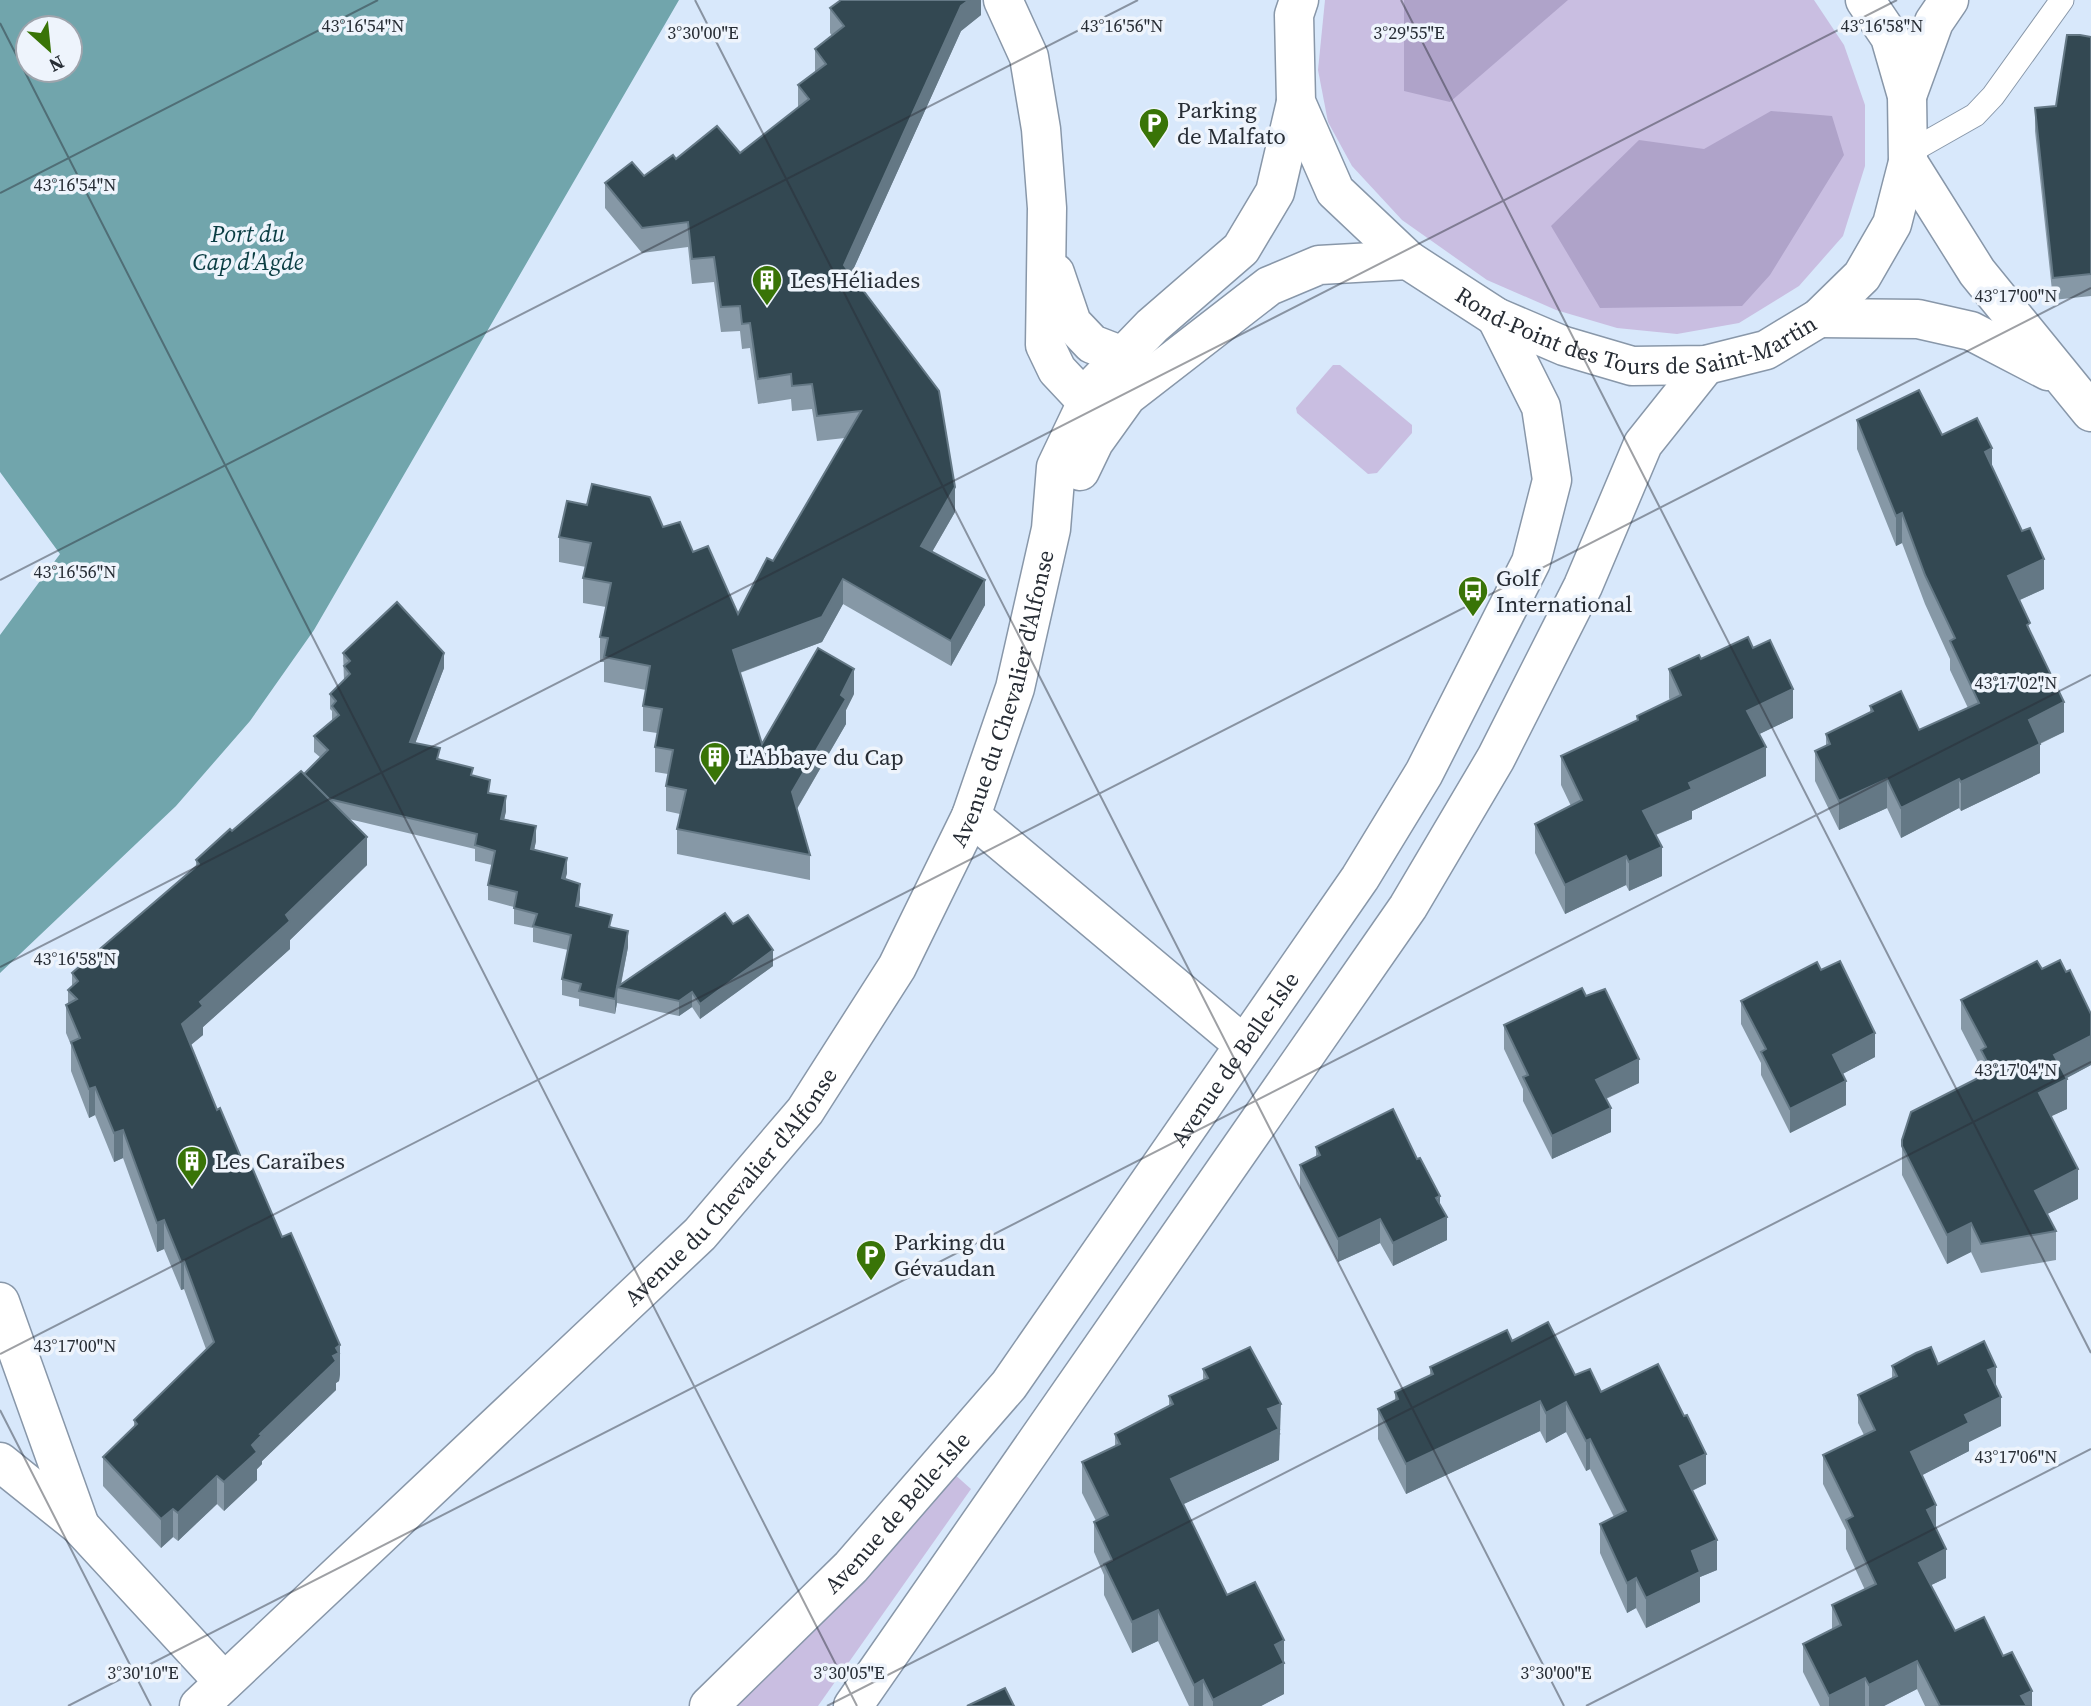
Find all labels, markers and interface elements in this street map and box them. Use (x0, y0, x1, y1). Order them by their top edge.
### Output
text: 43°16'54"N (322, 13, 404, 38)
text: 43°16'56"N (1081, 13, 1163, 38)
text: 43°16'58"N (1841, 13, 1923, 38)
north arrow (14, 14, 84, 84)
text: 3°30'00"E (667, 20, 739, 45)
text: 3°29'55"E (1373, 20, 1445, 45)
text: N (45, 49, 69, 79)
place label: Parking de Malfato (1177, 94, 1286, 152)
parking icon: Parking de Malfato (1137, 106, 1171, 150)
text: 43°16'54"N (34, 172, 116, 197)
water label: Port du Cap d'Agde (192, 217, 304, 278)
building icon: Les Héliades (750, 263, 784, 307)
place label: Les Héliades (790, 264, 920, 296)
street label: Rond-Point des Tours de Saint-Martin (1444, 273, 1828, 327)
text: Rond-Point des Tours de Saint-Martin (1449, 279, 1823, 382)
text: 43°17'00"N (1975, 283, 2057, 308)
street label: Avenue du Chevalier d'Alfonse (942, 547, 1062, 852)
text: 43°16'56"N (34, 559, 116, 584)
place label: Golf International (1496, 562, 1633, 620)
bus stop icon: Golf International (1456, 574, 1490, 618)
text: 43°17'02"N (1975, 670, 2057, 695)
building icon: L'Abbaye du Cap (698, 740, 732, 784)
place label: L'Abbaye du Cap (738, 741, 904, 773)
text: 43°16'58"N (34, 946, 116, 971)
street label: Avenue de Belle-Isle (1163, 965, 1306, 1153)
text: 43°17'04"N (1975, 1057, 2057, 1082)
street label: Avenue du Chevalier d'Alfonse (617, 1062, 845, 1313)
building icon: Les Caraïbes (175, 1144, 209, 1188)
place label: Les Caraïbes (215, 1145, 345, 1177)
place label: Parking du Gévaudan (894, 1226, 1005, 1284)
parking icon: Parking du Gévaudan (854, 1238, 888, 1282)
text: 43°17'00"N (34, 1333, 116, 1358)
street label: Avenue de Belle-Isle (817, 1425, 977, 1601)
text: 43°17'06"N (1975, 1444, 2057, 1469)
text: 3°30'10"E (107, 1660, 179, 1685)
text: 3°30'05"E (813, 1660, 885, 1685)
text: 3°30'00"E (1520, 1660, 1592, 1685)

